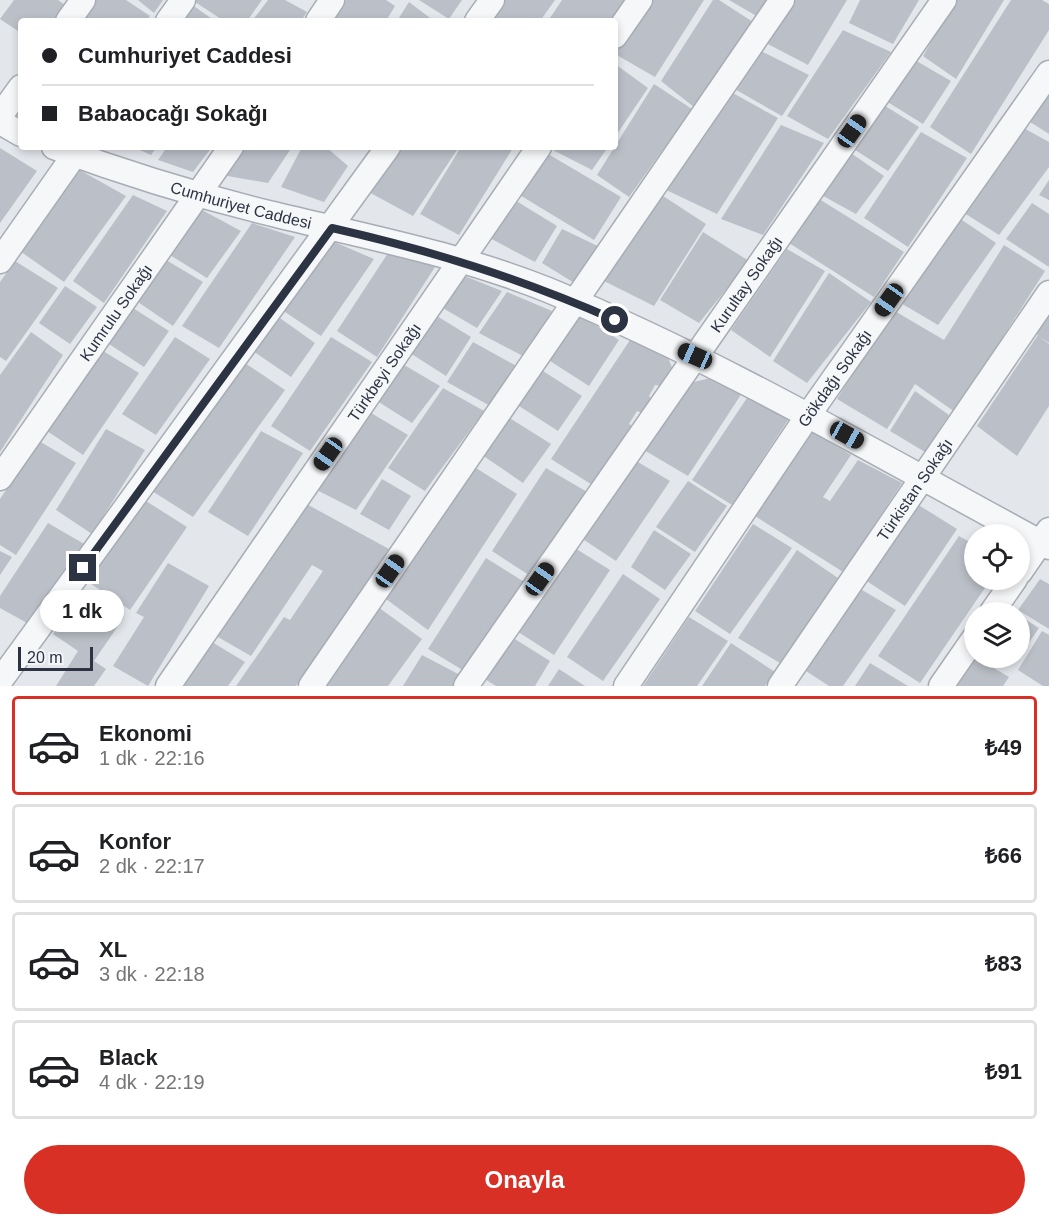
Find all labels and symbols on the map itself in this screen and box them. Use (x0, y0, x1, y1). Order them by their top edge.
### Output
car (834, 111, 870, 151)
street label: Cumhuriyet Caddesi (168, 179, 313, 232)
street label: Kurultay Sokağı (707, 233, 786, 335)
street label: Kumrulu Sokağı (76, 261, 156, 364)
car (871, 280, 907, 320)
route start (601, 306, 628, 333)
street label: Türkbeyi Sokağı (345, 320, 424, 425)
street label: Gökdağı Sokağı (795, 326, 875, 430)
car (675, 340, 715, 372)
car (827, 418, 867, 452)
car (310, 434, 346, 474)
street label: Türkistan Sokağı (874, 436, 956, 544)
car (372, 551, 408, 591)
route end (69, 554, 96, 581)
car (522, 559, 558, 599)
callout: 1 dk (41, 589, 125, 631)
scale bar (18, 644, 93, 672)

